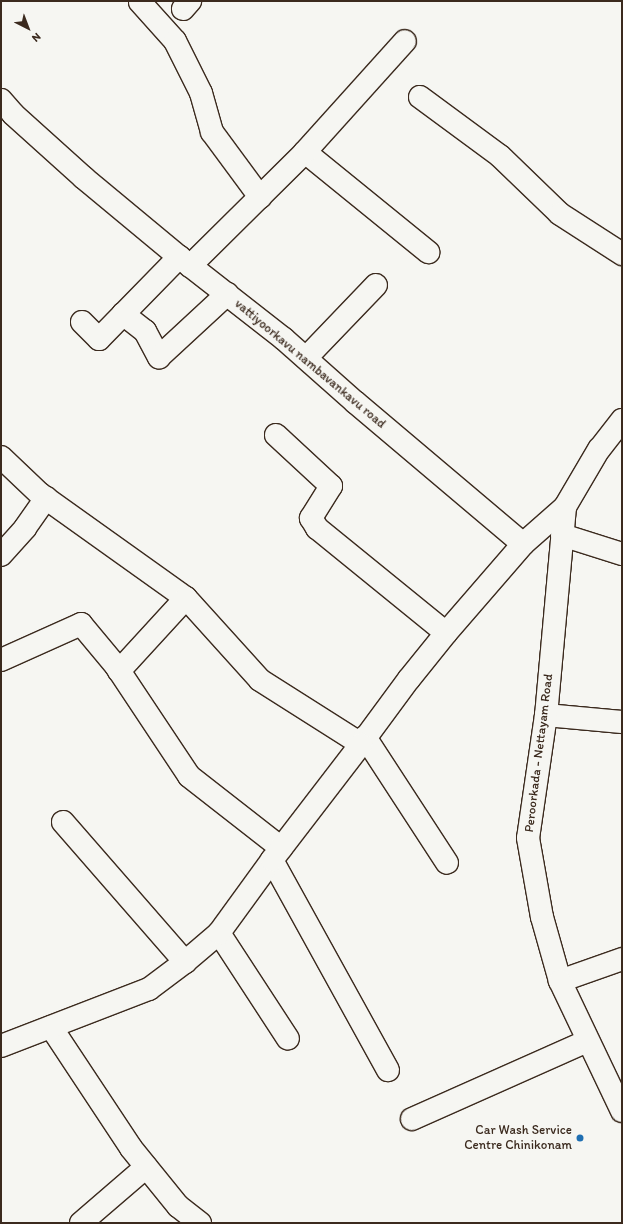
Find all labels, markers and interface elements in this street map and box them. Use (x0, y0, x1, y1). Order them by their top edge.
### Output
north arrow (8, 8, 48, 48)
text: N (29, 30, 43, 45)
street label: vattiyoorkavu nambavankavu road (232, 297, 388, 431)
street label: Peroorkada - Nettayam Road (522, 673, 556, 833)
place label: Car Wash Service Centre Chinikonam (464, 1123, 572, 1154)
marker: Car Wash Service Centre Chinikonam (575, 1133, 585, 1143)

